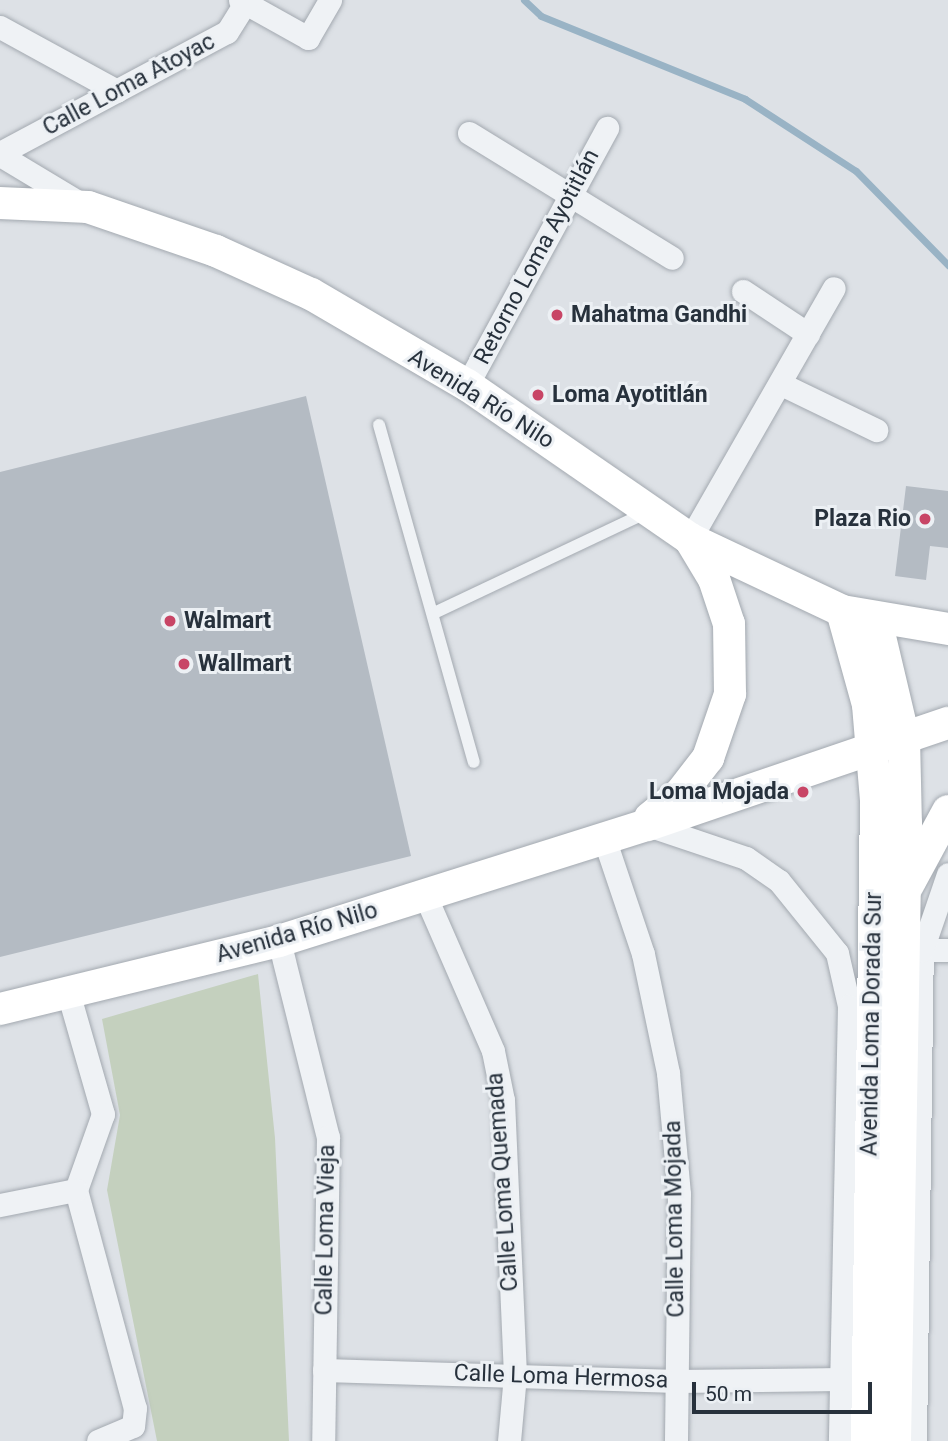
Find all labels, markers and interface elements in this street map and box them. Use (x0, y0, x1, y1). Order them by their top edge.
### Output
street label: Calle Loma Atoyac (38, 28, 220, 142)
street label: Retorno Loma Ayotitlán (469, 145, 605, 369)
place label: Mahatma Gandhi (571, 301, 747, 329)
marker: Mahatma Gandhi (549, 307, 565, 323)
street label: Avenida Río Nilo (403, 343, 559, 455)
place label: Loma Ayotitlán (552, 381, 708, 409)
marker: Loma Ayotitlán (530, 387, 546, 403)
place label: Plaza Rio (814, 505, 911, 533)
marker: Plaza Rio (917, 511, 933, 527)
place label: Walmart (184, 607, 271, 635)
marker: Walmart (162, 613, 178, 629)
place label: Wallmart (198, 650, 291, 678)
marker: Wallmart (176, 656, 192, 672)
place label: Loma Mojada (649, 778, 789, 806)
marker: Loma Mojada (795, 784, 811, 800)
street label: Avenida Loma Dorada Sur (856, 892, 888, 1156)
street label: Avenida Río Nilo (213, 897, 381, 969)
street label: Calle Loma Quemada (482, 1072, 524, 1292)
street label: Calle Loma Mojada (659, 1120, 691, 1318)
street label: Calle Loma Vieja (311, 1144, 341, 1316)
street label: Calle Loma Hermosa (453, 1359, 669, 1395)
scale bar (696, 1368, 876, 1412)
text: 50 m (705, 1382, 752, 1406)

